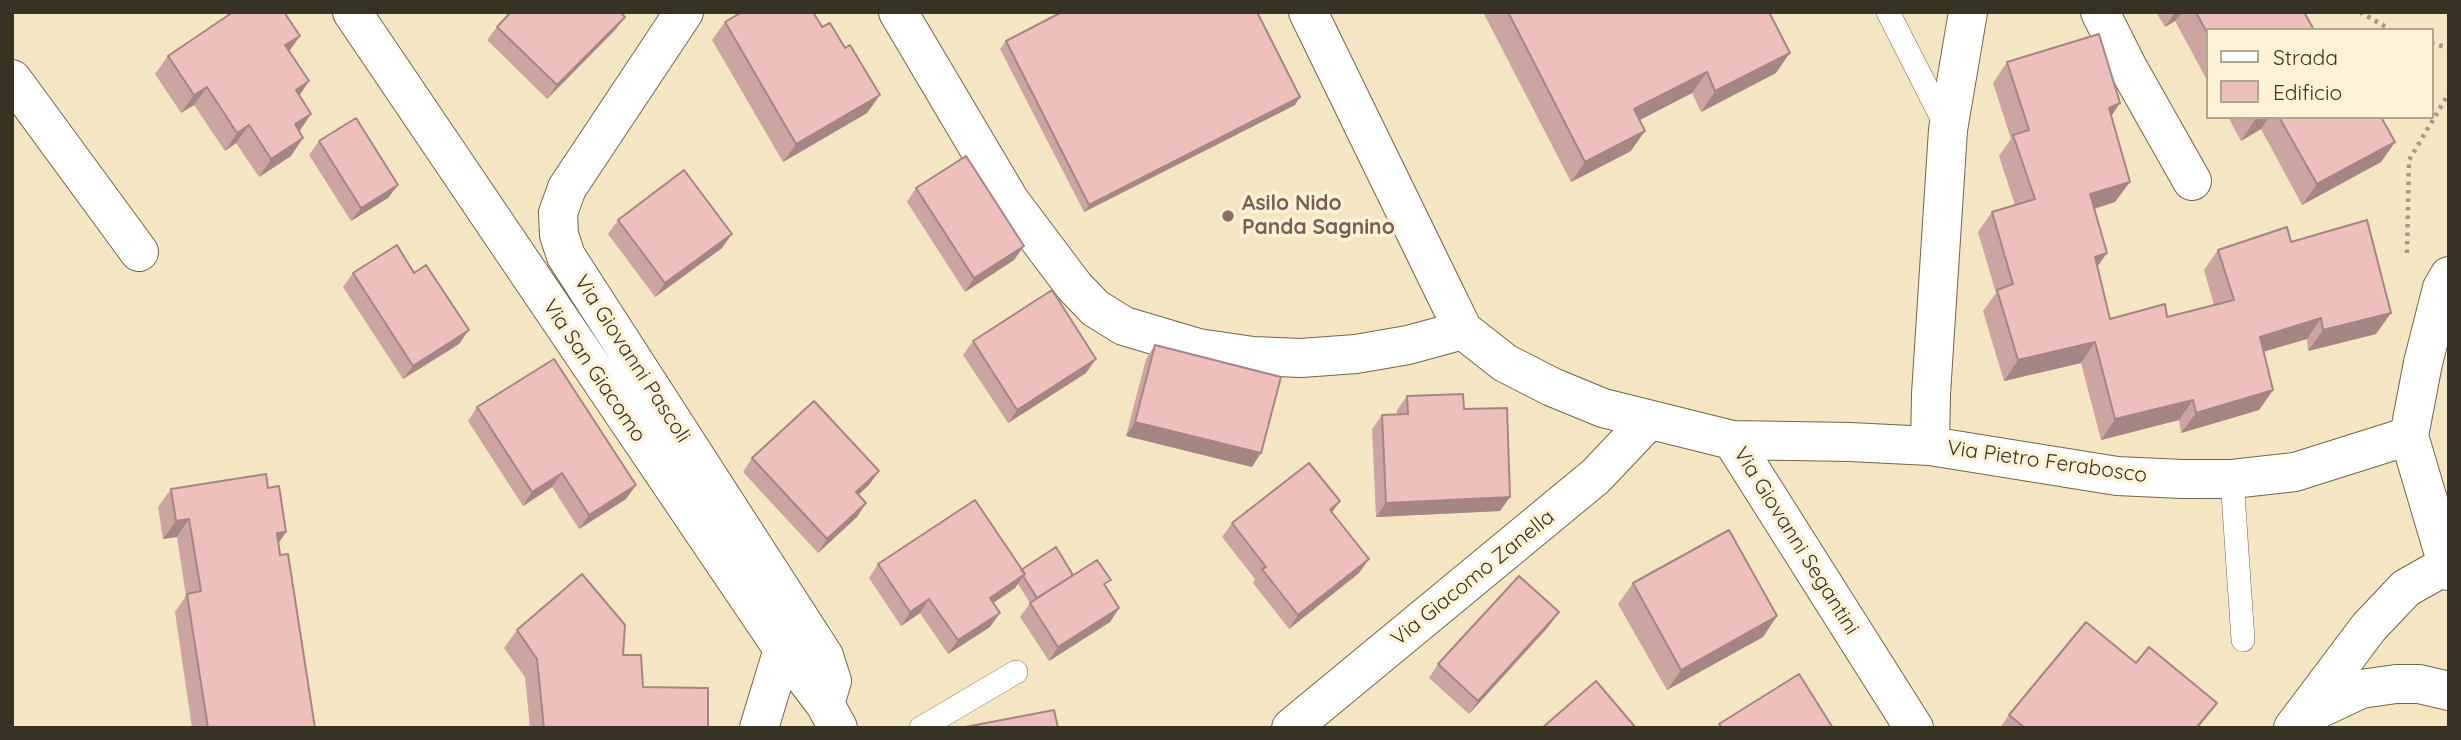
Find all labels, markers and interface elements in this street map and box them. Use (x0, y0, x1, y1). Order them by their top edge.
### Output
legend (2206, 28, 2433, 119)
text: Strada (2273, 44, 2338, 70)
text: Edificio (2273, 79, 2342, 105)
place label: Asilo Nido Panda Sagnino (1242, 191, 1395, 241)
marker: Asilo Nido Panda Sagnino (1220, 208, 1236, 224)
street label: Via Giovanni Pascoli (568, 270, 696, 448)
street label: Via San Giacomo (537, 295, 651, 447)
street label: Via Pietro Ferabosco (1945, 435, 2149, 489)
street label: Via Giovanni Segantini (1728, 442, 1864, 640)
street label: Via Giacomo Zanella (1386, 504, 1560, 652)

